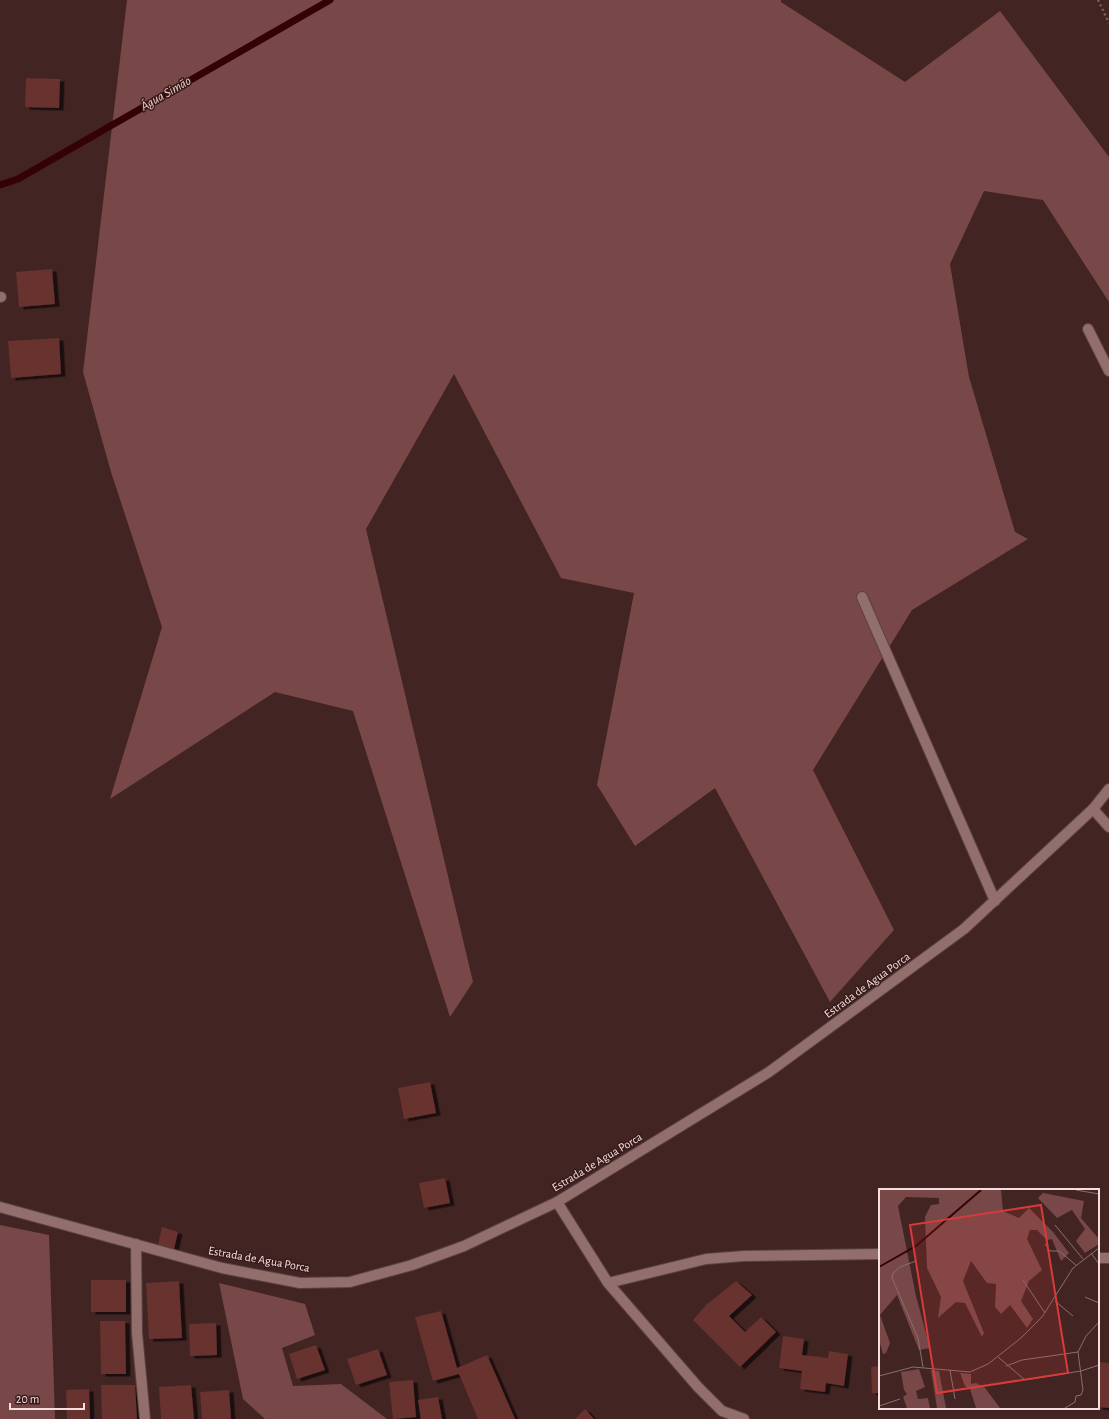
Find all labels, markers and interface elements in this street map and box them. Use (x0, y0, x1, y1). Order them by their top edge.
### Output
water label: Água Simão (137, 74, 193, 114)
street label: Estrada de Agua Porca (822, 950, 912, 1020)
street label: Estrada de Agua Porca (550, 1130, 644, 1194)
inset map (879, 1189, 1099, 1409)
street label: Estrada de Agua Porca (207, 1244, 311, 1274)
scale bar (10, 1385, 84, 1411)
text: 20 m (16, 1393, 39, 1405)

